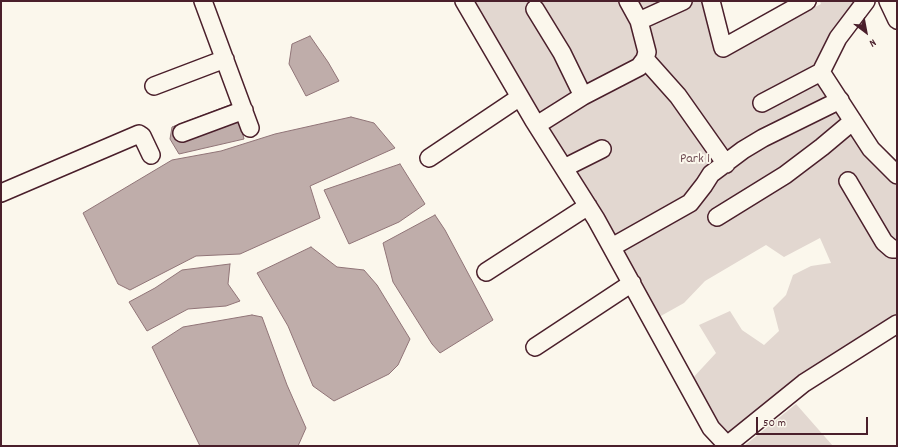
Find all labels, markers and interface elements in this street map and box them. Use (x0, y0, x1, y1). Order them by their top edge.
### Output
north arrow (846, 12, 886, 52)
text: N (866, 34, 879, 50)
park label: Park 1 (680, 152, 710, 168)
scale bar (758, 409, 870, 435)
text: 50 m (763, 415, 786, 432)

